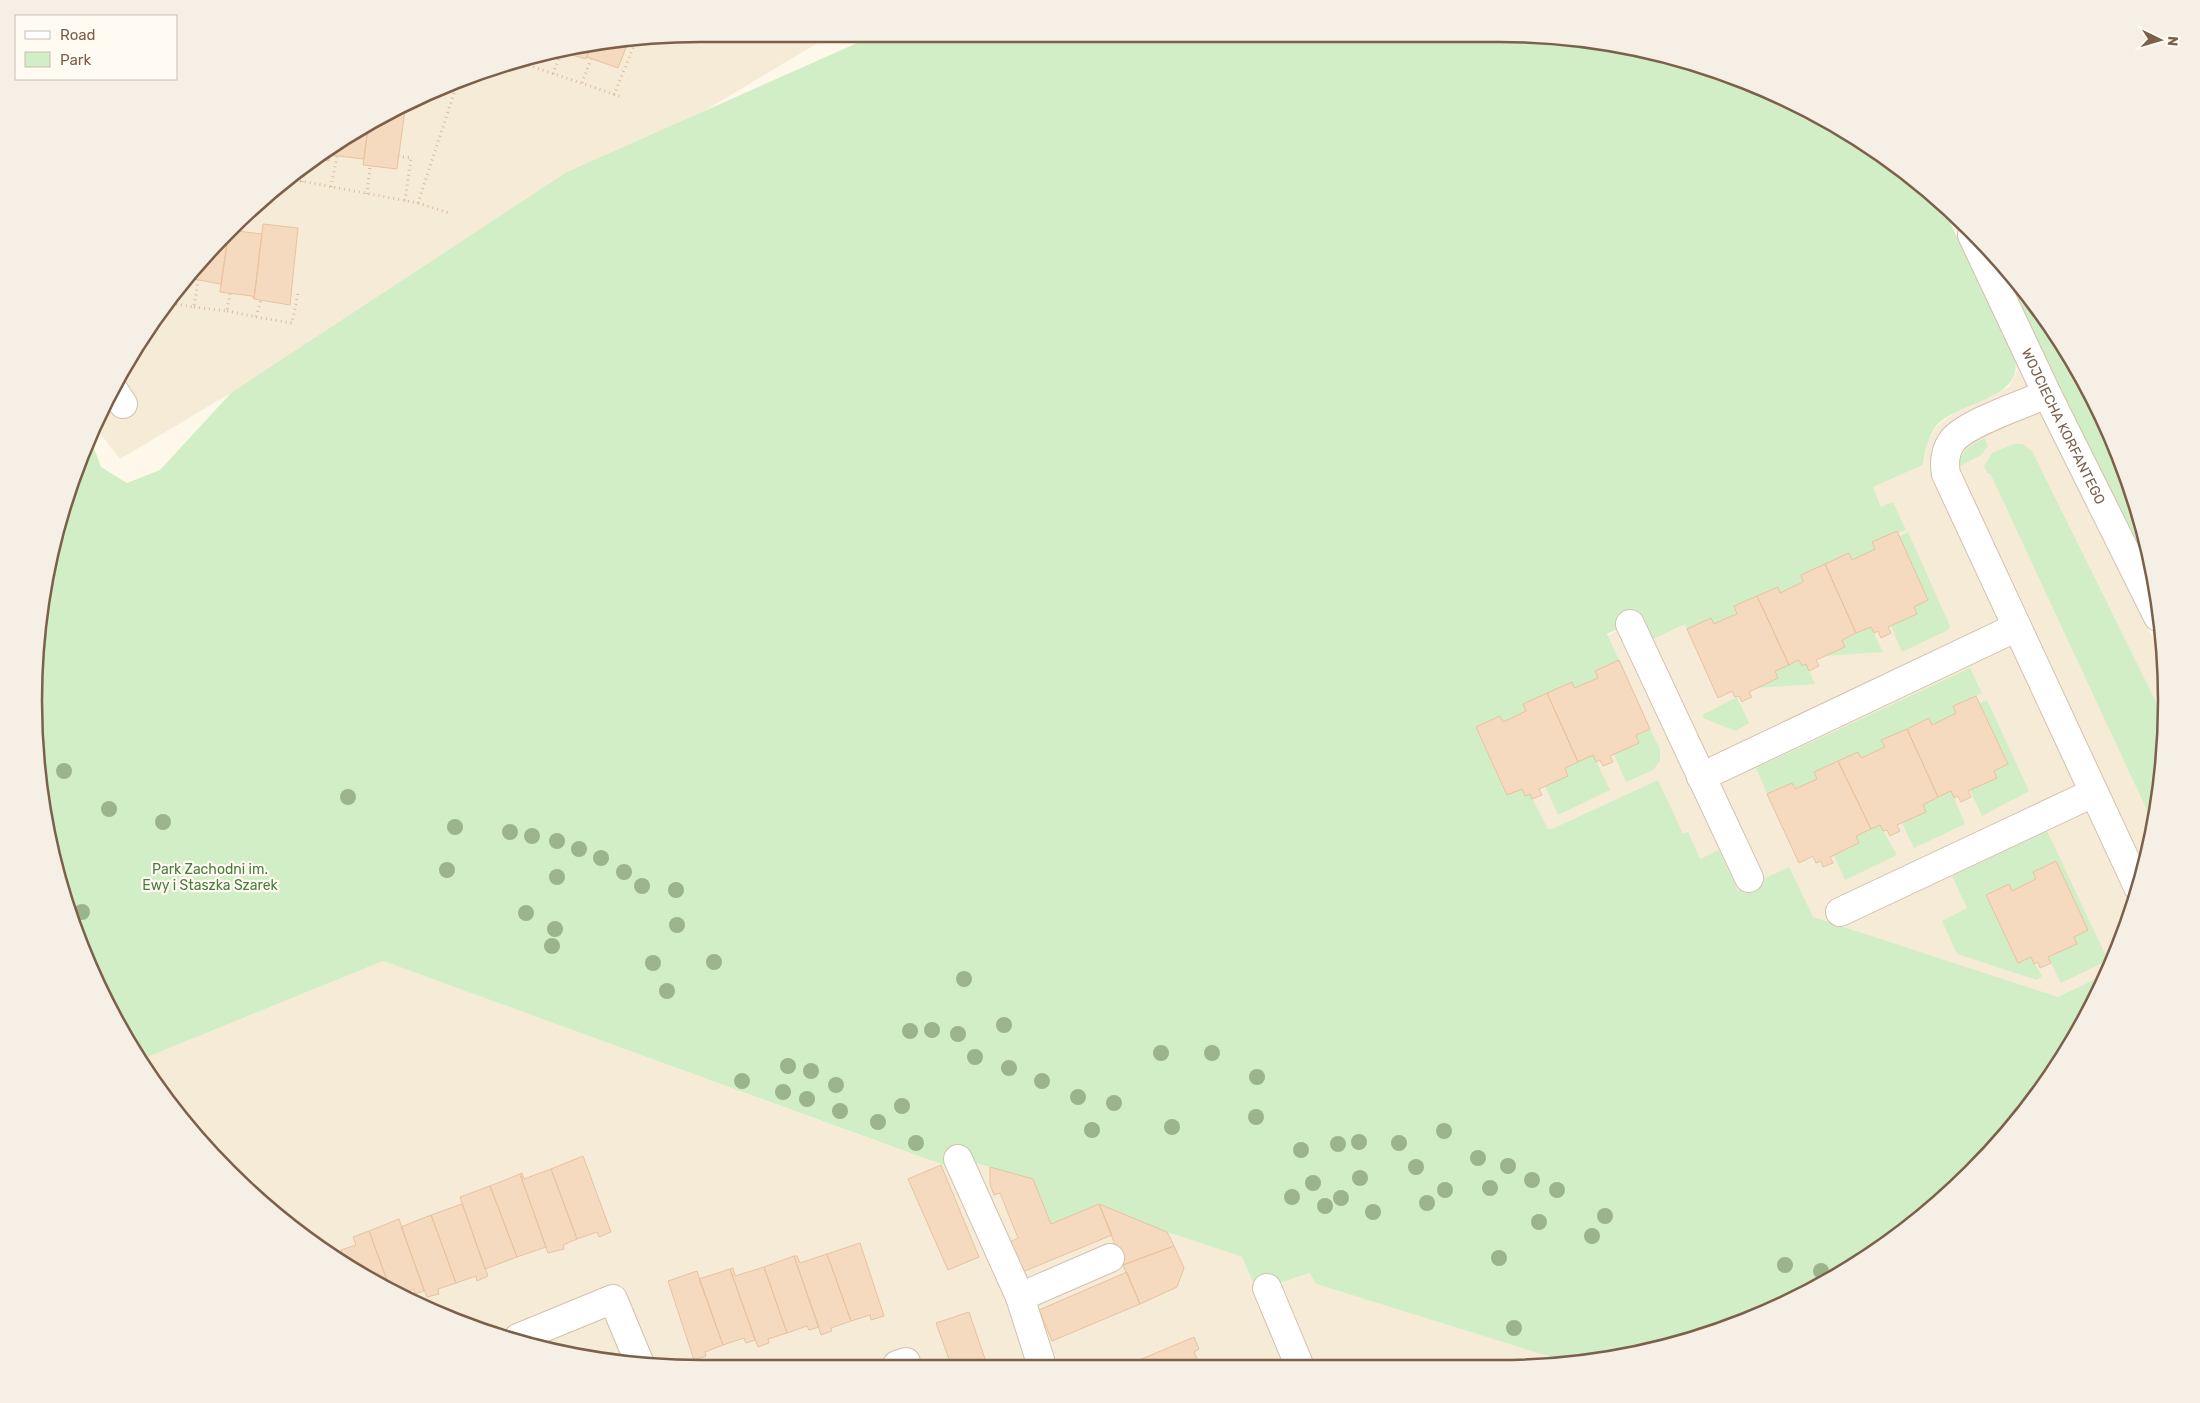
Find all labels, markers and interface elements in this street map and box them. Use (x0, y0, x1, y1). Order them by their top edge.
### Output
legend (15, 15, 178, 80)
north arrow (2135, 15, 2185, 65)
text: Road (60, 26, 96, 44)
text: N (2164, 35, 2181, 47)
text: Park (60, 51, 91, 69)
street label: WOJCIECHA KORFANTEGO (2018, 346, 2109, 507)
park label: Park Zachodni im. Ewy i Staszka Szarek (142, 861, 278, 894)

